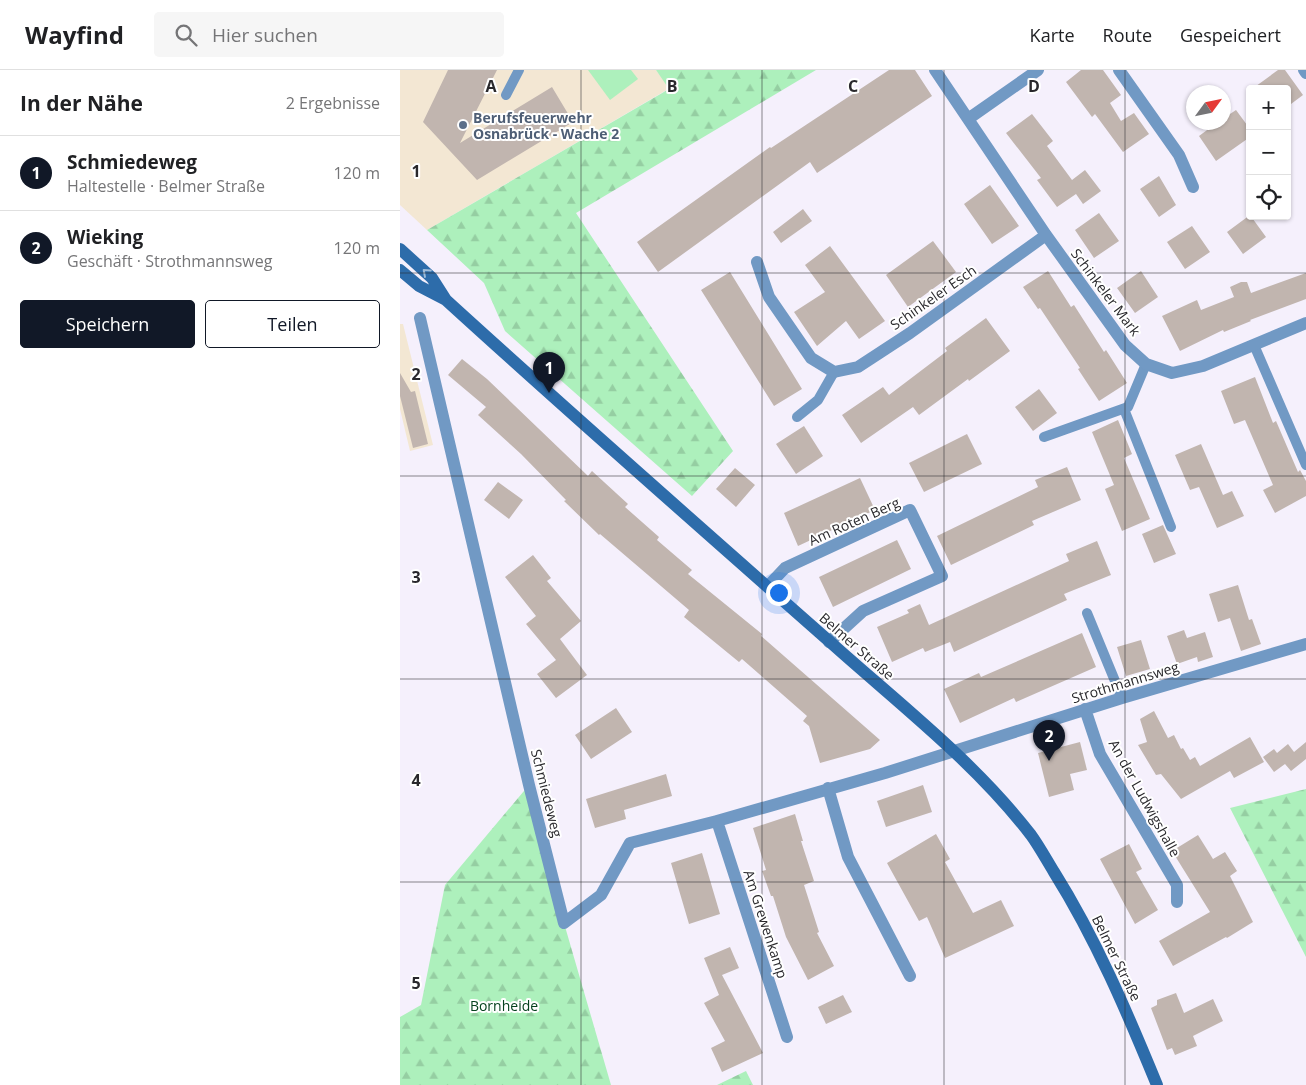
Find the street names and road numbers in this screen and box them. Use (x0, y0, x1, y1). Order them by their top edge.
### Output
street label: Schinkeler Mark (1067, 245, 1145, 340)
street label: Schinkeler Esch (886, 260, 980, 334)
street label: Am Roten Berg (805, 492, 903, 550)
street label: Belmer Straße (816, 608, 899, 684)
street label: Strothmannsweg (1069, 657, 1181, 707)
street label: An der Ludwigshalle (1105, 736, 1185, 860)
street label: Schmiedeweg (527, 747, 567, 839)
street label: Am Grewenkamp (739, 867, 793, 981)
street label: Belmer Straße (1088, 912, 1146, 1004)

